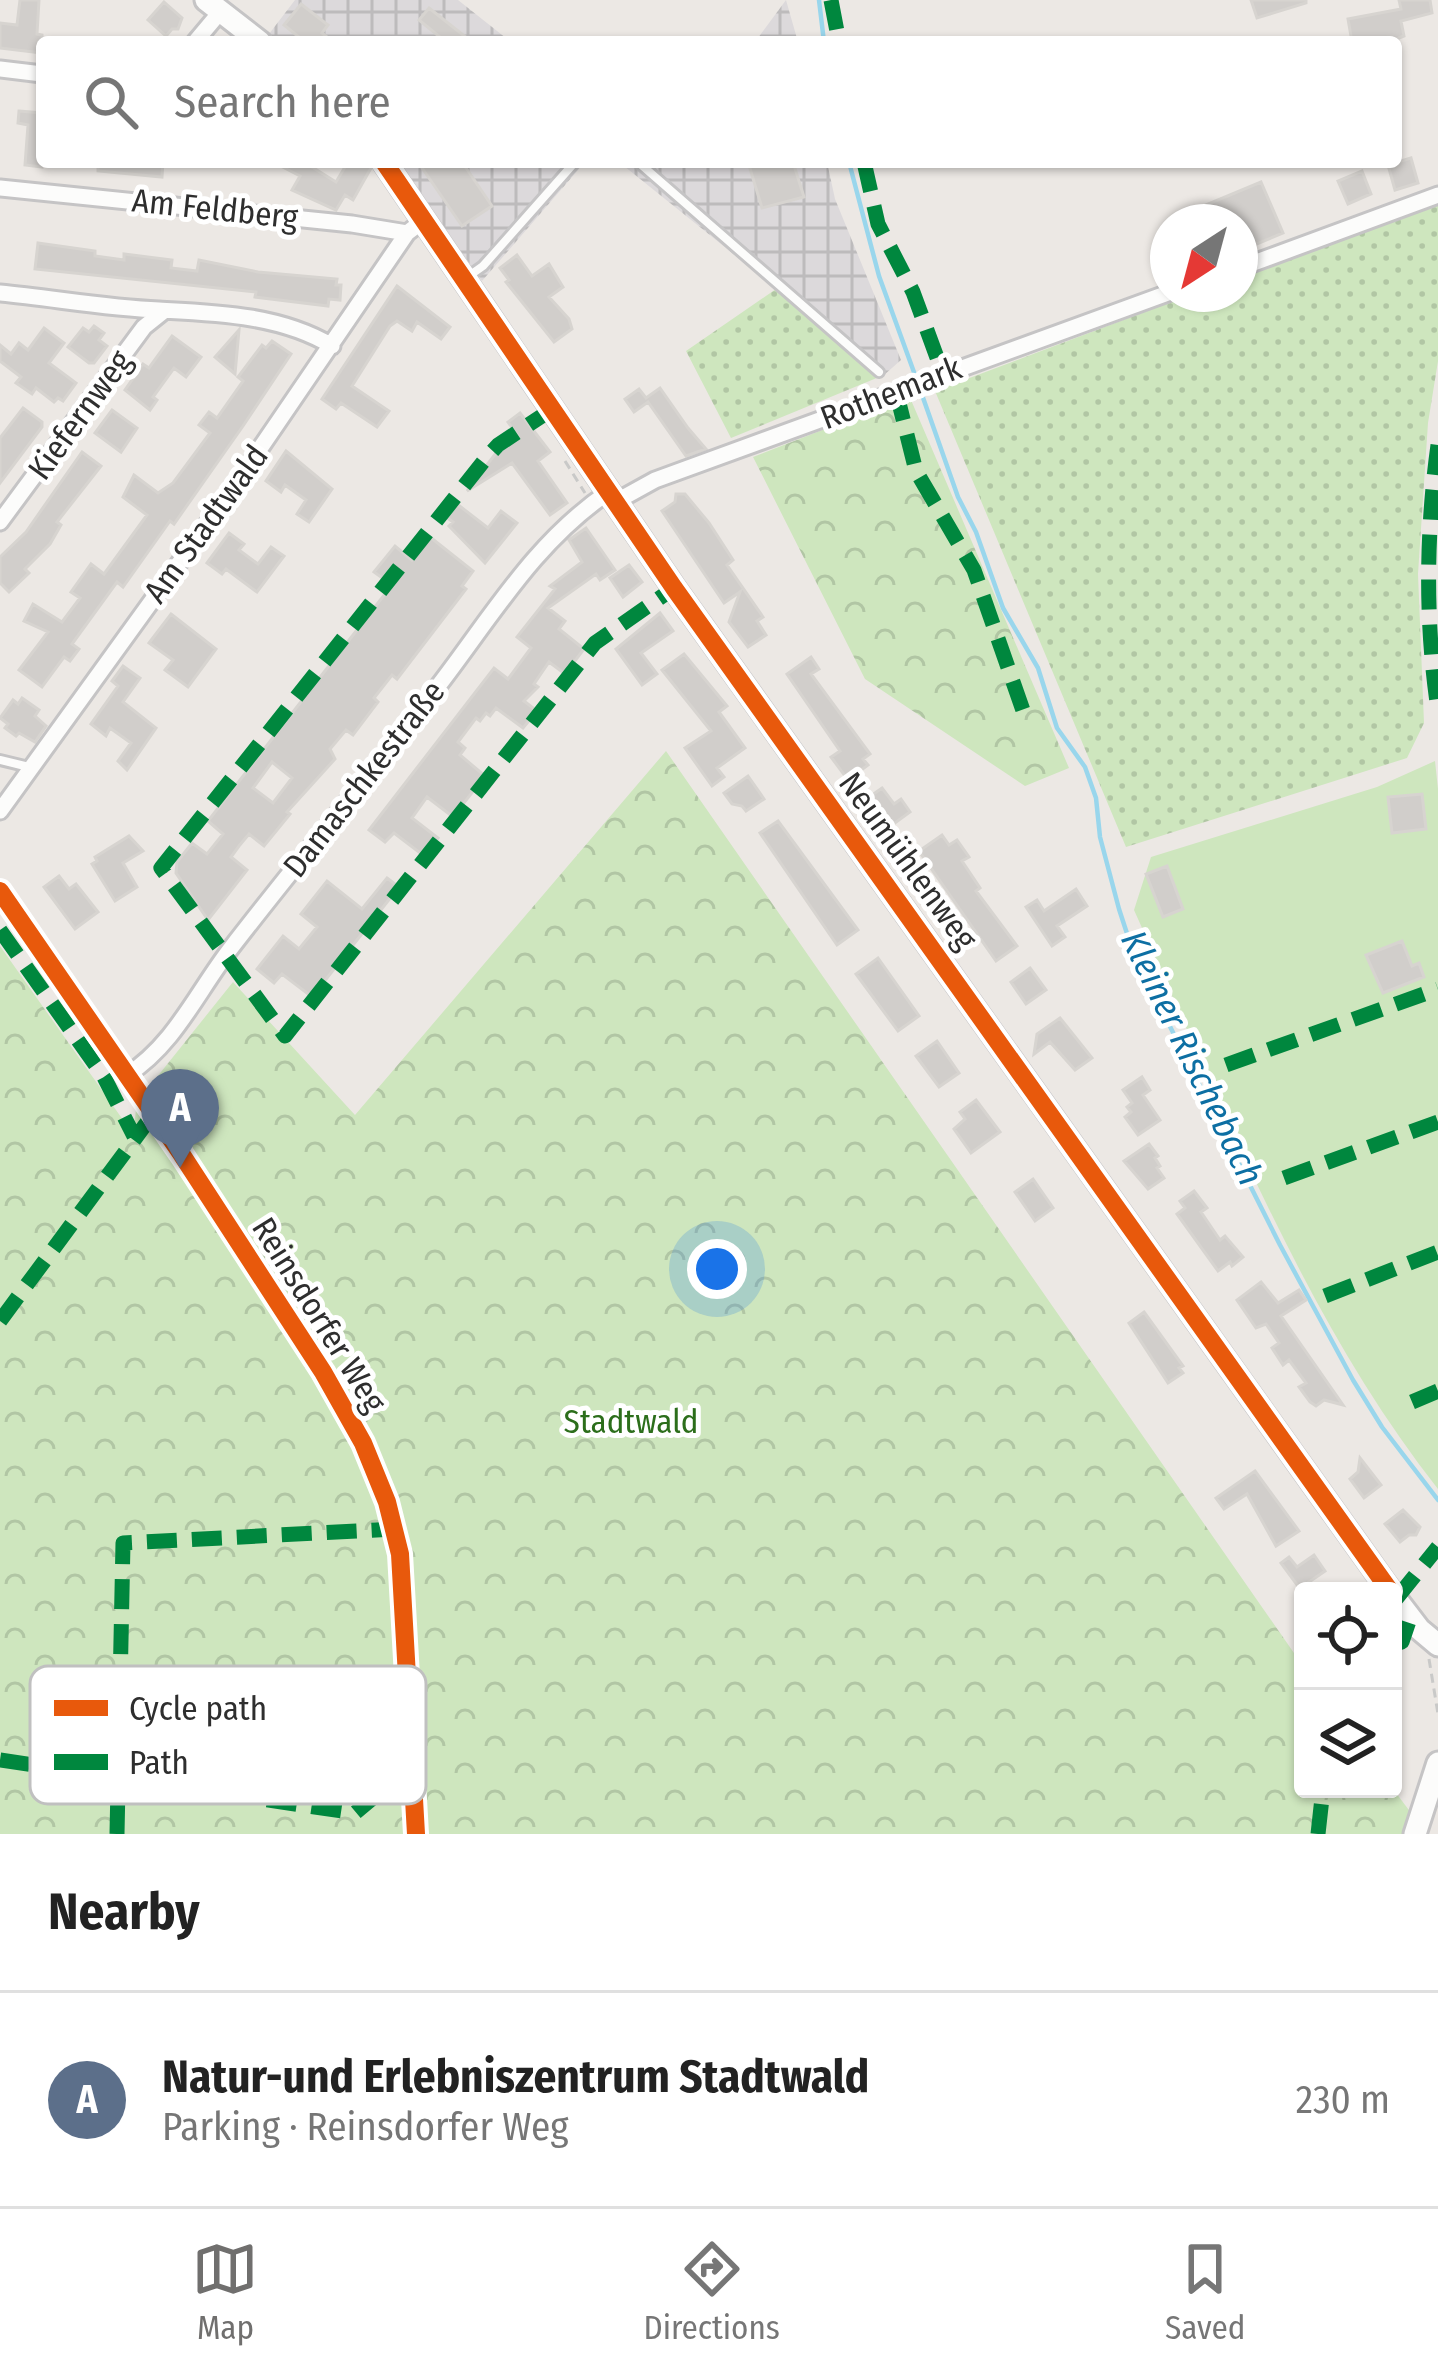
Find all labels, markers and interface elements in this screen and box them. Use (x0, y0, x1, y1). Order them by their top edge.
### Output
search box (36, 36, 1402, 168)
icon: search (78, 69, 144, 135)
text: Search here (174, 75, 391, 129)
street label: Am Feldberg (130, 180, 300, 238)
north arrow (1150, 204, 1258, 312)
street label: Kiefernweg (20, 342, 141, 488)
street label: Rothemark (815, 348, 968, 438)
street label: Am Stadtwald (135, 437, 277, 611)
street label: Damaschkestraße (275, 673, 453, 885)
street label: Neumühlenweg (830, 765, 986, 958)
water label: Kleiner Rischebach (1111, 923, 1273, 1193)
pin: A (141, 1069, 219, 1168)
street label: Reinsdorfer Weg (243, 1210, 395, 1420)
your location (687, 1239, 747, 1299)
park label: Stadtwald (564, 1402, 698, 1442)
map controls (1294, 1582, 1402, 1798)
button: locate (1294, 1582, 1402, 1690)
legend (30, 1666, 426, 1804)
text: Cycle path (129, 1689, 267, 1729)
button: layers (1294, 1690, 1402, 1798)
text: Path (129, 1743, 189, 1783)
text: Nearby (48, 1881, 200, 1943)
text: Natur-und Erlebniszentrum Stadtwald (162, 2050, 869, 2104)
text: A (76, 2077, 98, 2123)
text: 230 m (1296, 2077, 1390, 2123)
text: Parking · Reinsdorfer Weg (162, 2104, 569, 2150)
tab: Map (192, 2236, 258, 2348)
tab: Directions (643, 2236, 780, 2348)
tab: Saved (1165, 2236, 1245, 2348)

